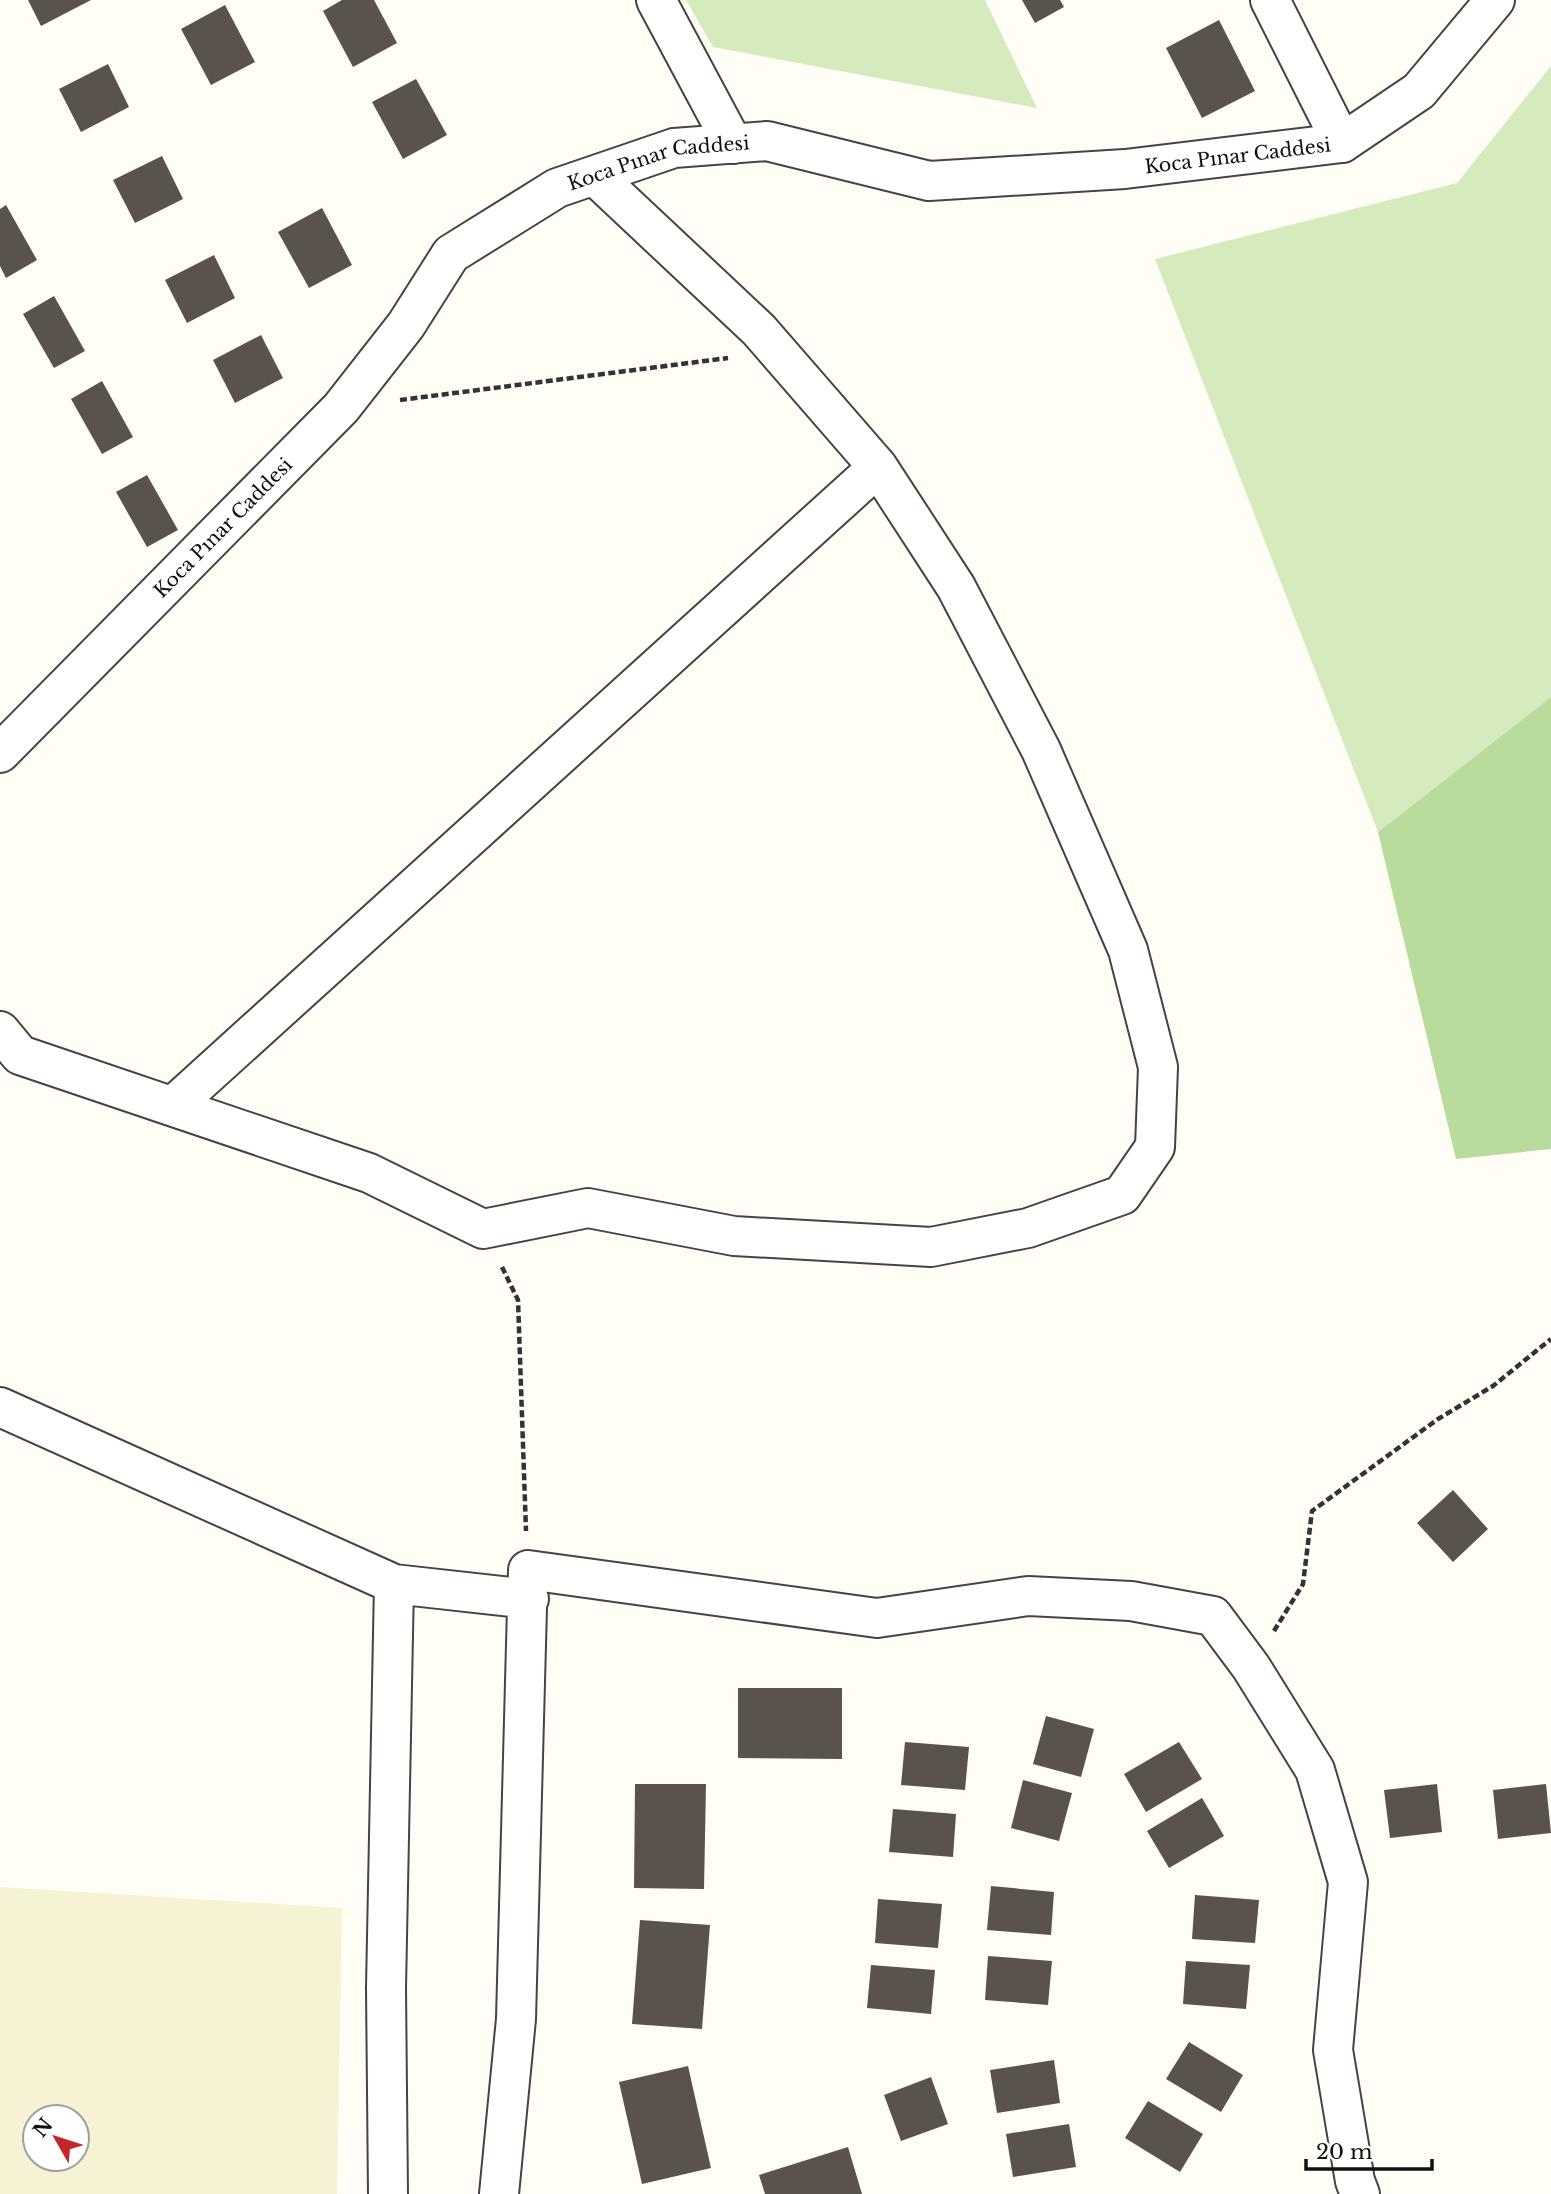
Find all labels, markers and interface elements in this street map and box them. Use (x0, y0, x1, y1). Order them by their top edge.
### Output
street label: Koca Pınar Caddesi (565, 131, 751, 196)
street label: Koca Pınar Caddesi (1143, 133, 1333, 179)
street label: Koca Pınar Caddesi (149, 453, 298, 603)
north arrow (21, 2103, 91, 2173)
text: N (29, 2113, 58, 2142)
scale bar (1306, 2128, 1432, 2172)
text: 20 m (1316, 2139, 1373, 2165)

